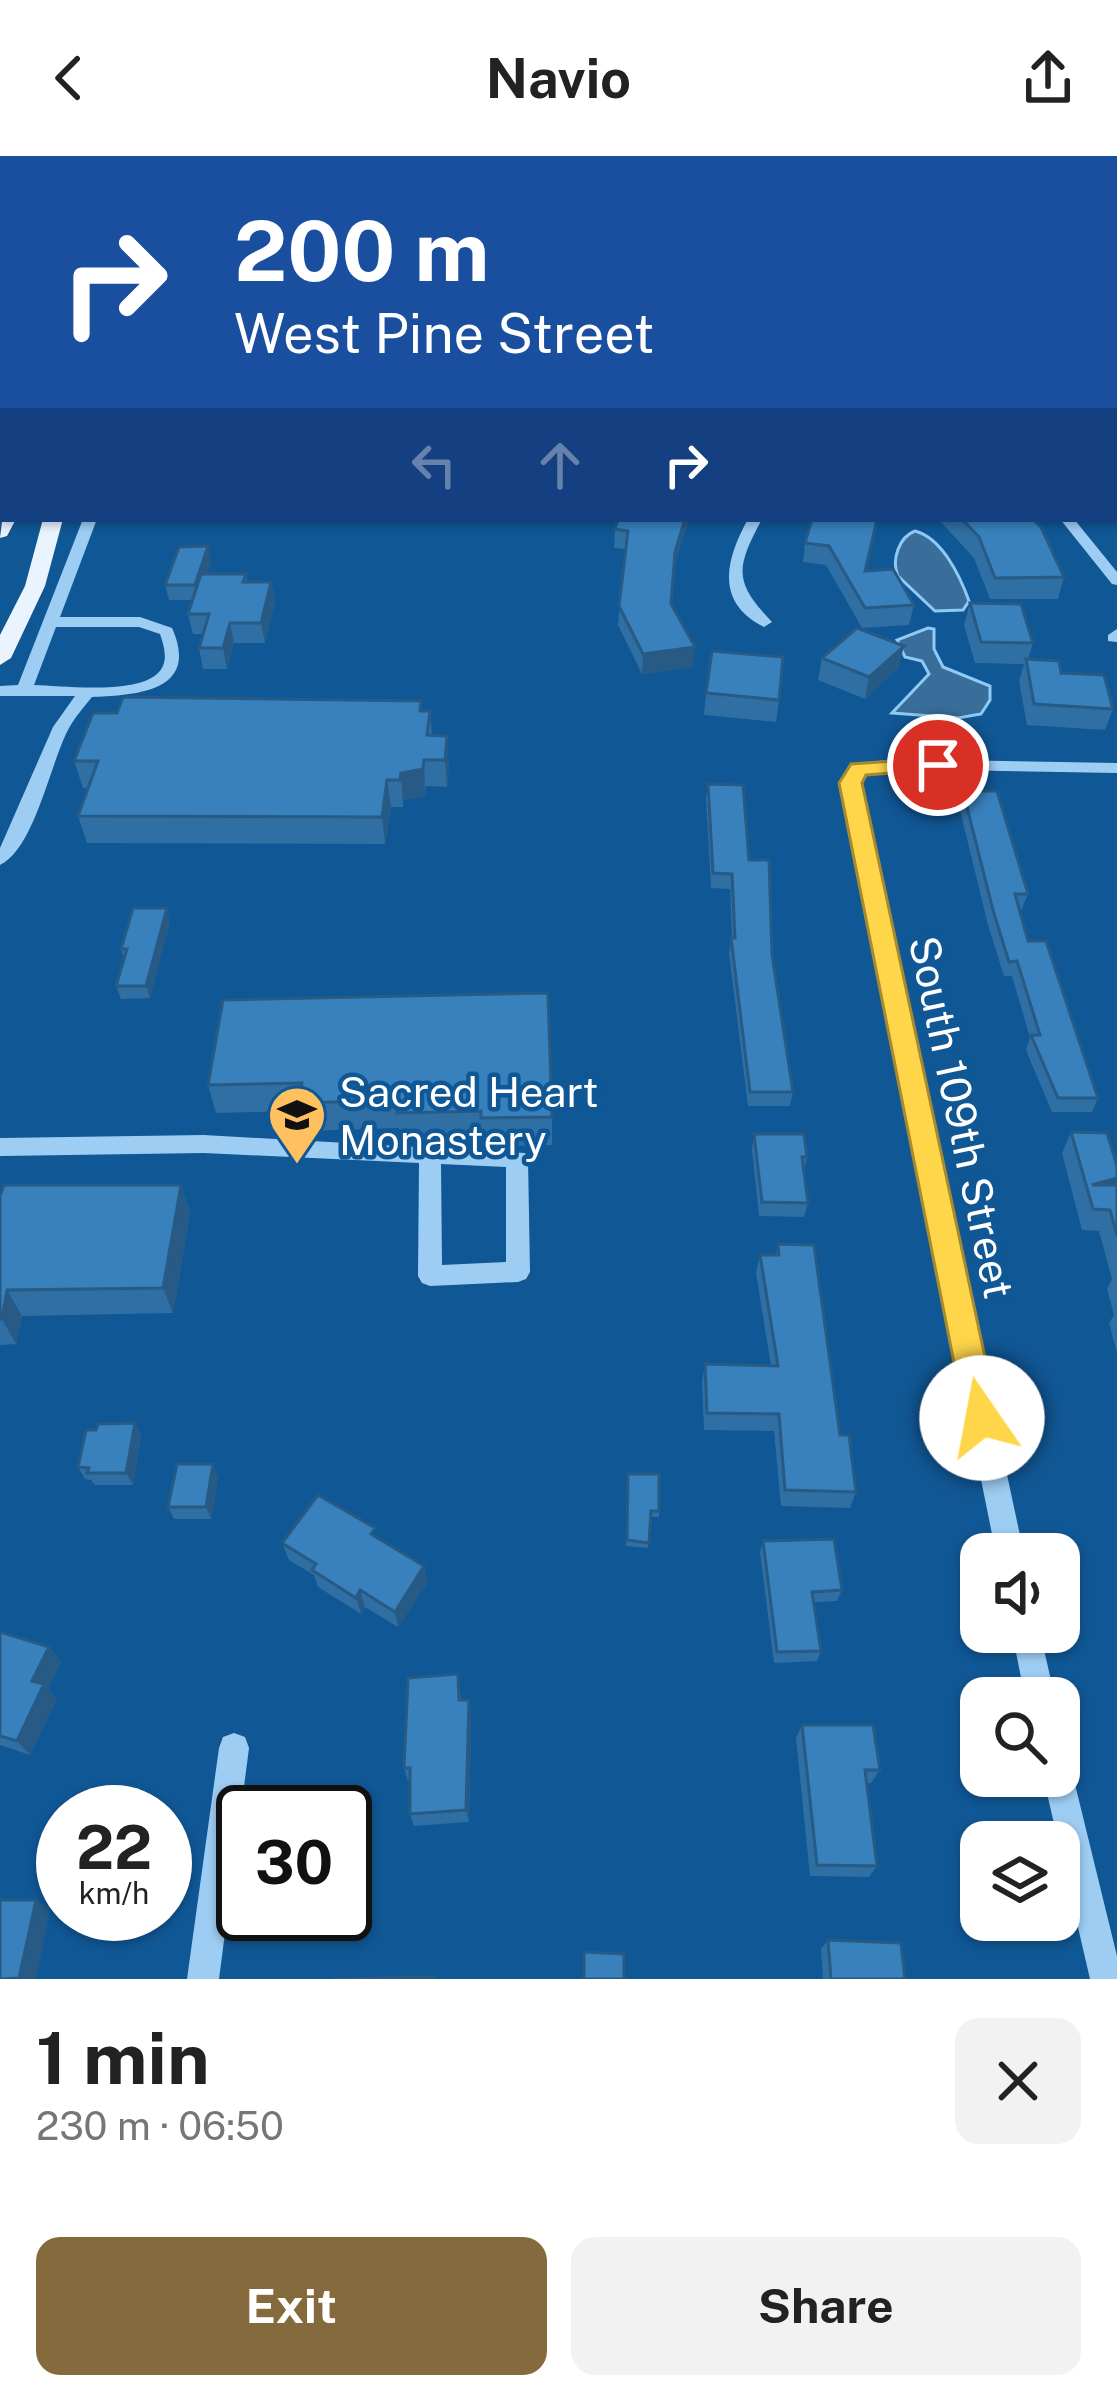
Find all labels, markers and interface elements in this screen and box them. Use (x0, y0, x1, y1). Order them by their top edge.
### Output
icon: back (36, 45, 102, 111)
icon: share (1015, 45, 1081, 111)
text: Navio (486, 47, 631, 110)
text: 200 m (234, 201, 490, 300)
icon: right (36, 204, 192, 360)
text: West Pine Street (234, 302, 655, 365)
icon: left (401, 432, 467, 498)
icon: ahead (527, 432, 593, 498)
icon: right (653, 432, 719, 498)
pin (887, 714, 989, 816)
icon: arrive (905, 732, 971, 798)
street label: South 109th Street (900, 931, 1024, 1303)
place label: Sacred Heart Monastery (339, 1067, 599, 1164)
school or university icon: Sacred Heart Monastery (266, 1084, 328, 1166)
position arrow (919, 1355, 1045, 1481)
map controls (960, 1533, 1080, 1941)
button: sound (960, 1533, 1080, 1653)
button: search (960, 1677, 1080, 1797)
speed limit sign: 30 (216, 1785, 372, 1941)
text: 22 (76, 1812, 152, 1883)
button: layers (960, 1821, 1080, 1941)
text: km/h (79, 1875, 149, 1911)
text: 1 min (36, 2016, 210, 2100)
button: close (955, 2018, 1081, 2144)
text: 230 m · 06:50 (36, 2103, 284, 2149)
button: Exit (36, 2237, 547, 2375)
button: Share (571, 2237, 1081, 2375)

